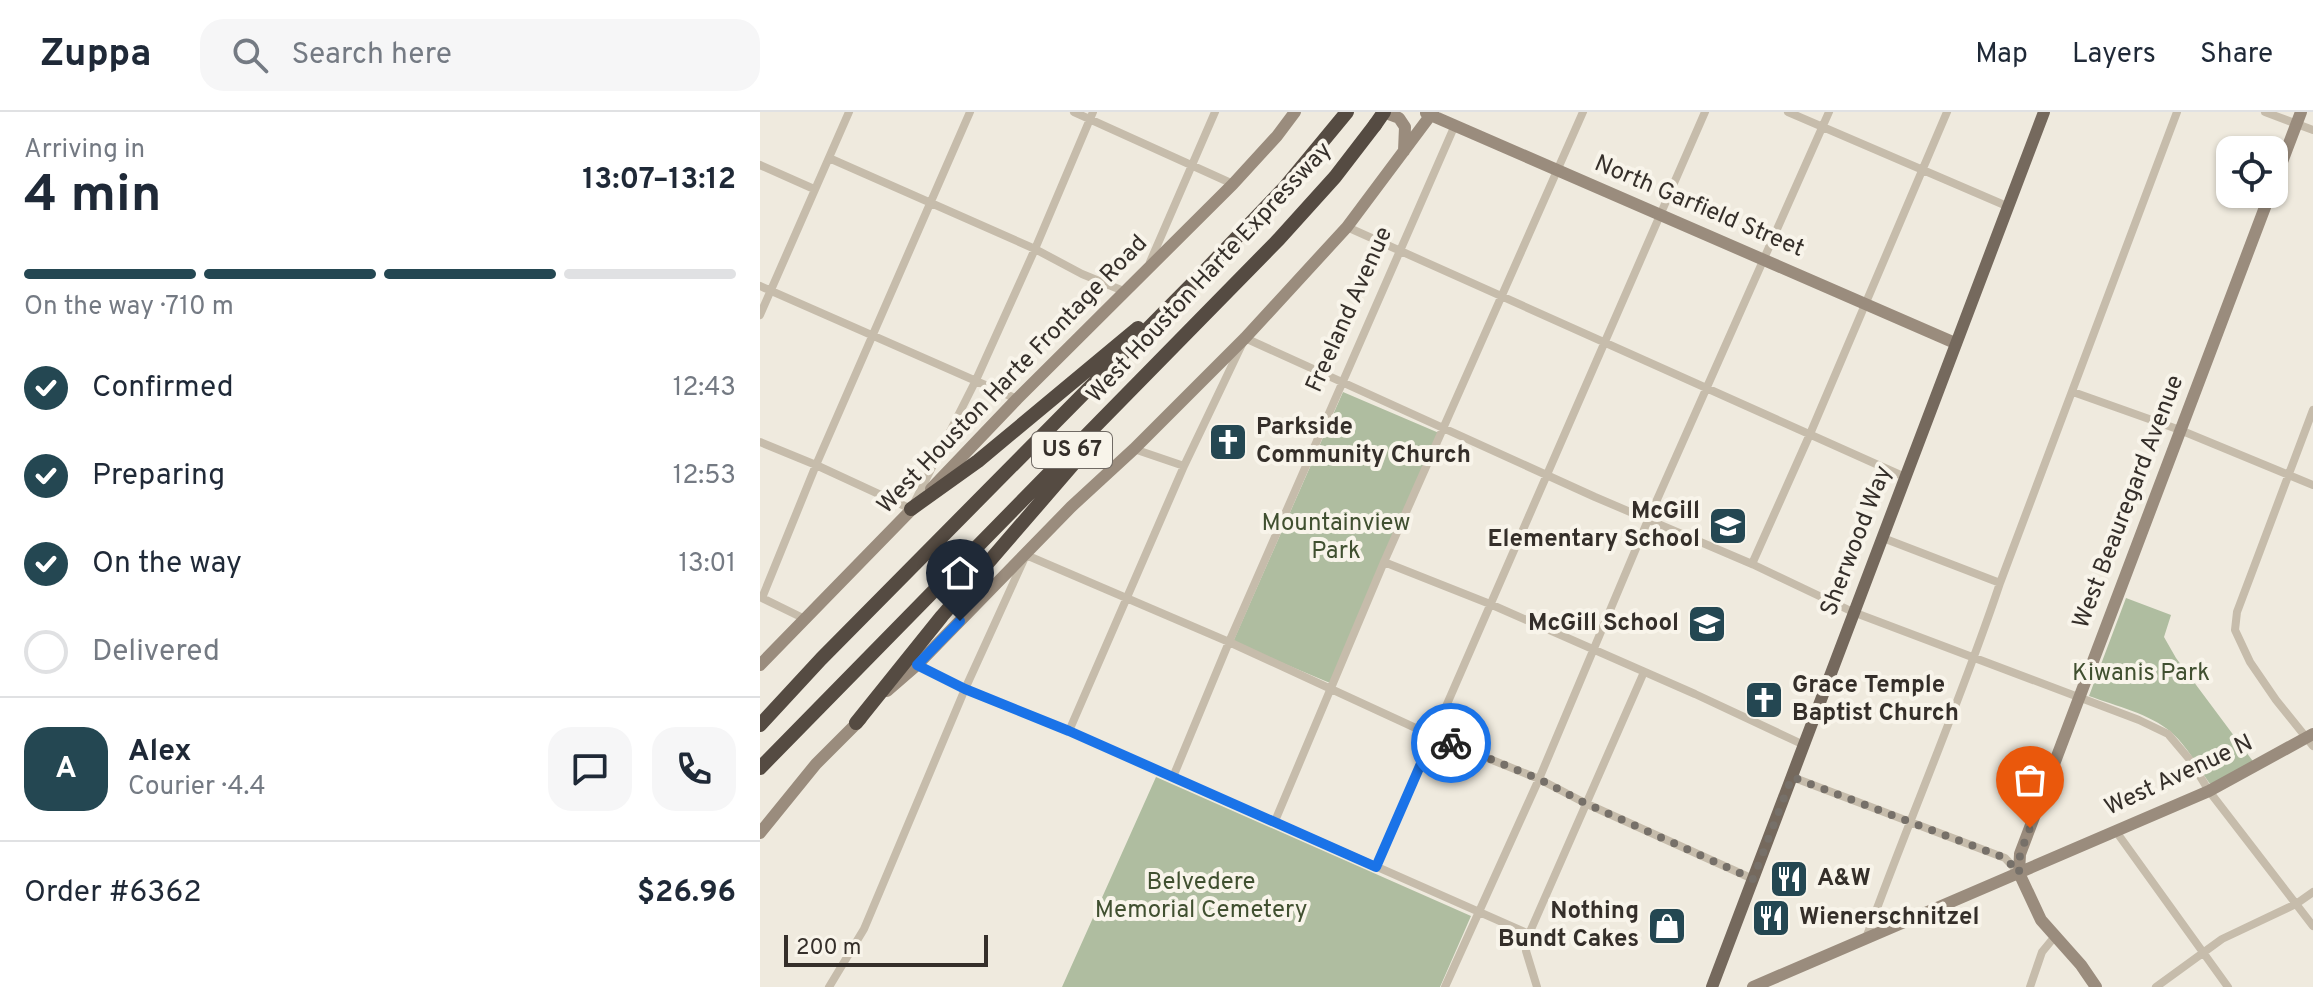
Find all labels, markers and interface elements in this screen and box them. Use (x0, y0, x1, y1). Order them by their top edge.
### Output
search box (200, 19, 760, 91)
text: Zuppa (40, 31, 152, 80)
icon: search (228, 33, 272, 77)
text: Search here (292, 37, 452, 74)
text: Map (1975, 37, 2028, 73)
text: Layers (2072, 37, 2156, 73)
text: Share (2200, 37, 2273, 73)
text: Arriving in (24, 134, 145, 167)
street label: West Houston Harte Expressway (1081, 136, 1339, 410)
map controls (2216, 136, 2288, 208)
button: locate (2216, 136, 2288, 208)
street label: North Garfield Street (1589, 149, 1809, 265)
text: 13:07–13:12 (582, 162, 736, 199)
text: 4 min (24, 164, 161, 230)
street label: Freeland Avenue (1300, 223, 1400, 397)
street label: West Houston Harte Frontage Road (871, 229, 1155, 521)
text: On the way · 710 m (24, 291, 234, 324)
icon: check (24, 366, 68, 410)
text: Confirmed (92, 370, 234, 407)
street label: West Beauregard Avenue (2067, 371, 2191, 633)
text: 12:43 (673, 372, 736, 405)
place label: Parkside Community Church (1256, 413, 1471, 471)
church icon: Parkside Community Church (1207, 421, 1249, 463)
road number: US 67 (1032, 432, 1112, 468)
icon: check (24, 454, 68, 498)
text: Preparing (92, 458, 225, 495)
text: 12:53 (673, 460, 736, 493)
street label: Sherwood Way (1815, 462, 1899, 620)
place label: McGill Elementary School (1488, 497, 1700, 555)
school or university icon: McGill Elementary School (1707, 505, 1749, 547)
park label: Mountainview Park (1262, 509, 1410, 567)
pin (926, 539, 994, 621)
icon: check (24, 542, 68, 586)
text: On the way (92, 546, 242, 583)
text: 13:01 (678, 548, 736, 581)
icon: home (938, 551, 982, 595)
school or university icon: McGill School (1686, 603, 1728, 645)
place label: McGill School (1528, 609, 1679, 639)
text: Delivered (92, 634, 220, 671)
park label: Kiwanis Park (2072, 659, 2210, 689)
place label: Grace Temple Baptist Church (1792, 671, 1959, 729)
church icon: Grace Temple Baptist Church (1743, 679, 1785, 721)
courier (1411, 703, 1491, 783)
icon: bike (1429, 721, 1473, 765)
button: chat (548, 727, 632, 811)
button: phone (652, 727, 736, 811)
street label: West Avenue N (2100, 729, 2258, 823)
text: Alex (128, 734, 192, 771)
pin (1996, 746, 2064, 828)
text: A (55, 751, 77, 788)
icon: bag (2008, 758, 2052, 802)
text: Courier · 4.4 (128, 771, 266, 804)
restaurant icon: A&W (1768, 858, 1810, 900)
place label: A&W (1817, 864, 1871, 894)
park label: Belvedere Memorial Cemetery (1095, 868, 1307, 926)
text: Order #6362 (24, 875, 202, 912)
text: $26.96 (637, 875, 736, 912)
place label: Nothing Bundt Cakes (1498, 897, 1639, 955)
restaurant icon: Wienerschnitzel (1750, 897, 1792, 939)
place label: Wienerschnitzel (1799, 903, 1979, 933)
shop icon: Nothing Bundt Cakes (1646, 905, 1688, 947)
scale bar (784, 931, 988, 967)
text: 200 m (796, 935, 861, 962)

